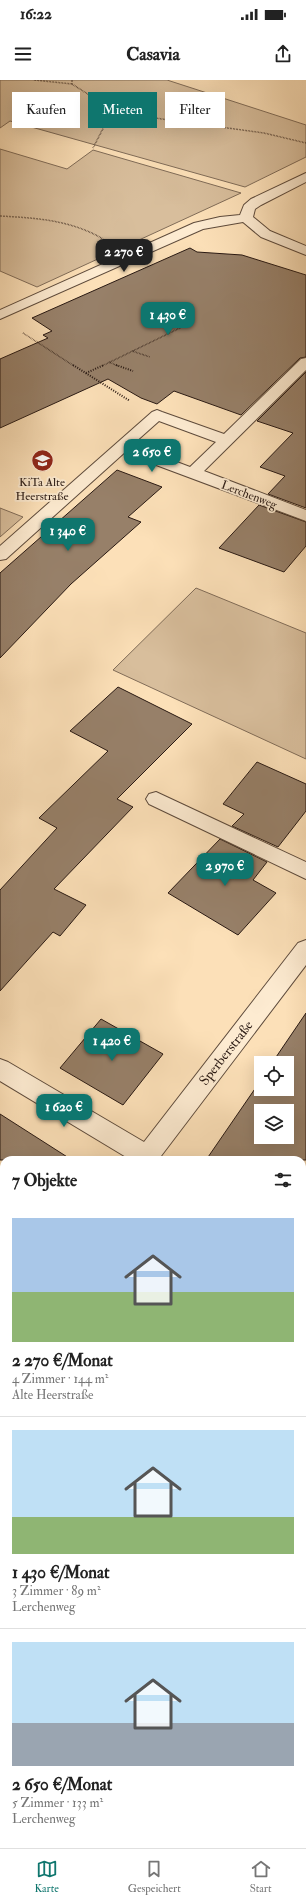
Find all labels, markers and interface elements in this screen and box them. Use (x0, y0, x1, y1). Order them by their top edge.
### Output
text: 16:22 (20, 5, 52, 24)
icon: menu (12, 43, 34, 65)
text: Casavia (126, 43, 180, 66)
icon: share (272, 43, 294, 65)
chip: Kaufen (12, 92, 80, 128)
chip: Mieten (88, 92, 157, 128)
chip: Filter (165, 92, 225, 128)
pin: 2 270 € (87, 239, 161, 273)
text: 2 270 € (105, 244, 143, 260)
pin: 1 430 € (131, 302, 205, 336)
text: 1 430 € (150, 307, 186, 323)
pin: 2 650 € (115, 439, 189, 473)
text: 2 650 € (133, 444, 171, 460)
school or university icon: KiTa Alte Heerstraße (29, 448, 55, 474)
place label: KiTa Alte Heerstraße (15, 475, 69, 504)
street label: Lerchenweg (219, 478, 280, 513)
pin: 1 340 € (31, 518, 105, 552)
text: 1 340 € (50, 523, 86, 539)
pin: 2 970 € (188, 853, 262, 887)
text: 2 970 € (206, 858, 244, 874)
street label: Sperberstraße (195, 1017, 257, 1089)
pin: 1 420 € (75, 1028, 149, 1062)
text: 1 420 € (93, 1033, 131, 1049)
map controls (254, 1056, 294, 1144)
button: locate (254, 1056, 294, 1096)
pin: 1 620 € (27, 1094, 101, 1128)
text: 1 620 € (45, 1099, 83, 1115)
button: layers (254, 1104, 294, 1144)
icon: filters (272, 1169, 294, 1191)
text: 7 Objekte (12, 1170, 77, 1191)
icon: home (117, 1244, 189, 1316)
text: 2 270 €/Monat (12, 1350, 113, 1371)
text: 4 Zimmer · 144 m² (12, 1371, 109, 1387)
text: Alte Heerstraße (12, 1387, 93, 1403)
icon: home (117, 1456, 189, 1528)
text: 1 430 €/Monat (12, 1562, 110, 1583)
text: 3 Zimmer · 89 m² (12, 1583, 101, 1599)
text: Lerchenweg (12, 1599, 75, 1615)
icon: home (117, 1668, 189, 1740)
text: 2 650 €/Monat (12, 1774, 112, 1795)
text: 5 Zimmer · 133 m² (12, 1795, 103, 1811)
text: Lerchenweg (12, 1811, 75, 1827)
tab: Karte (34, 1858, 59, 1895)
tab: Gespeichert (128, 1858, 181, 1895)
tab: Start (250, 1858, 272, 1895)

